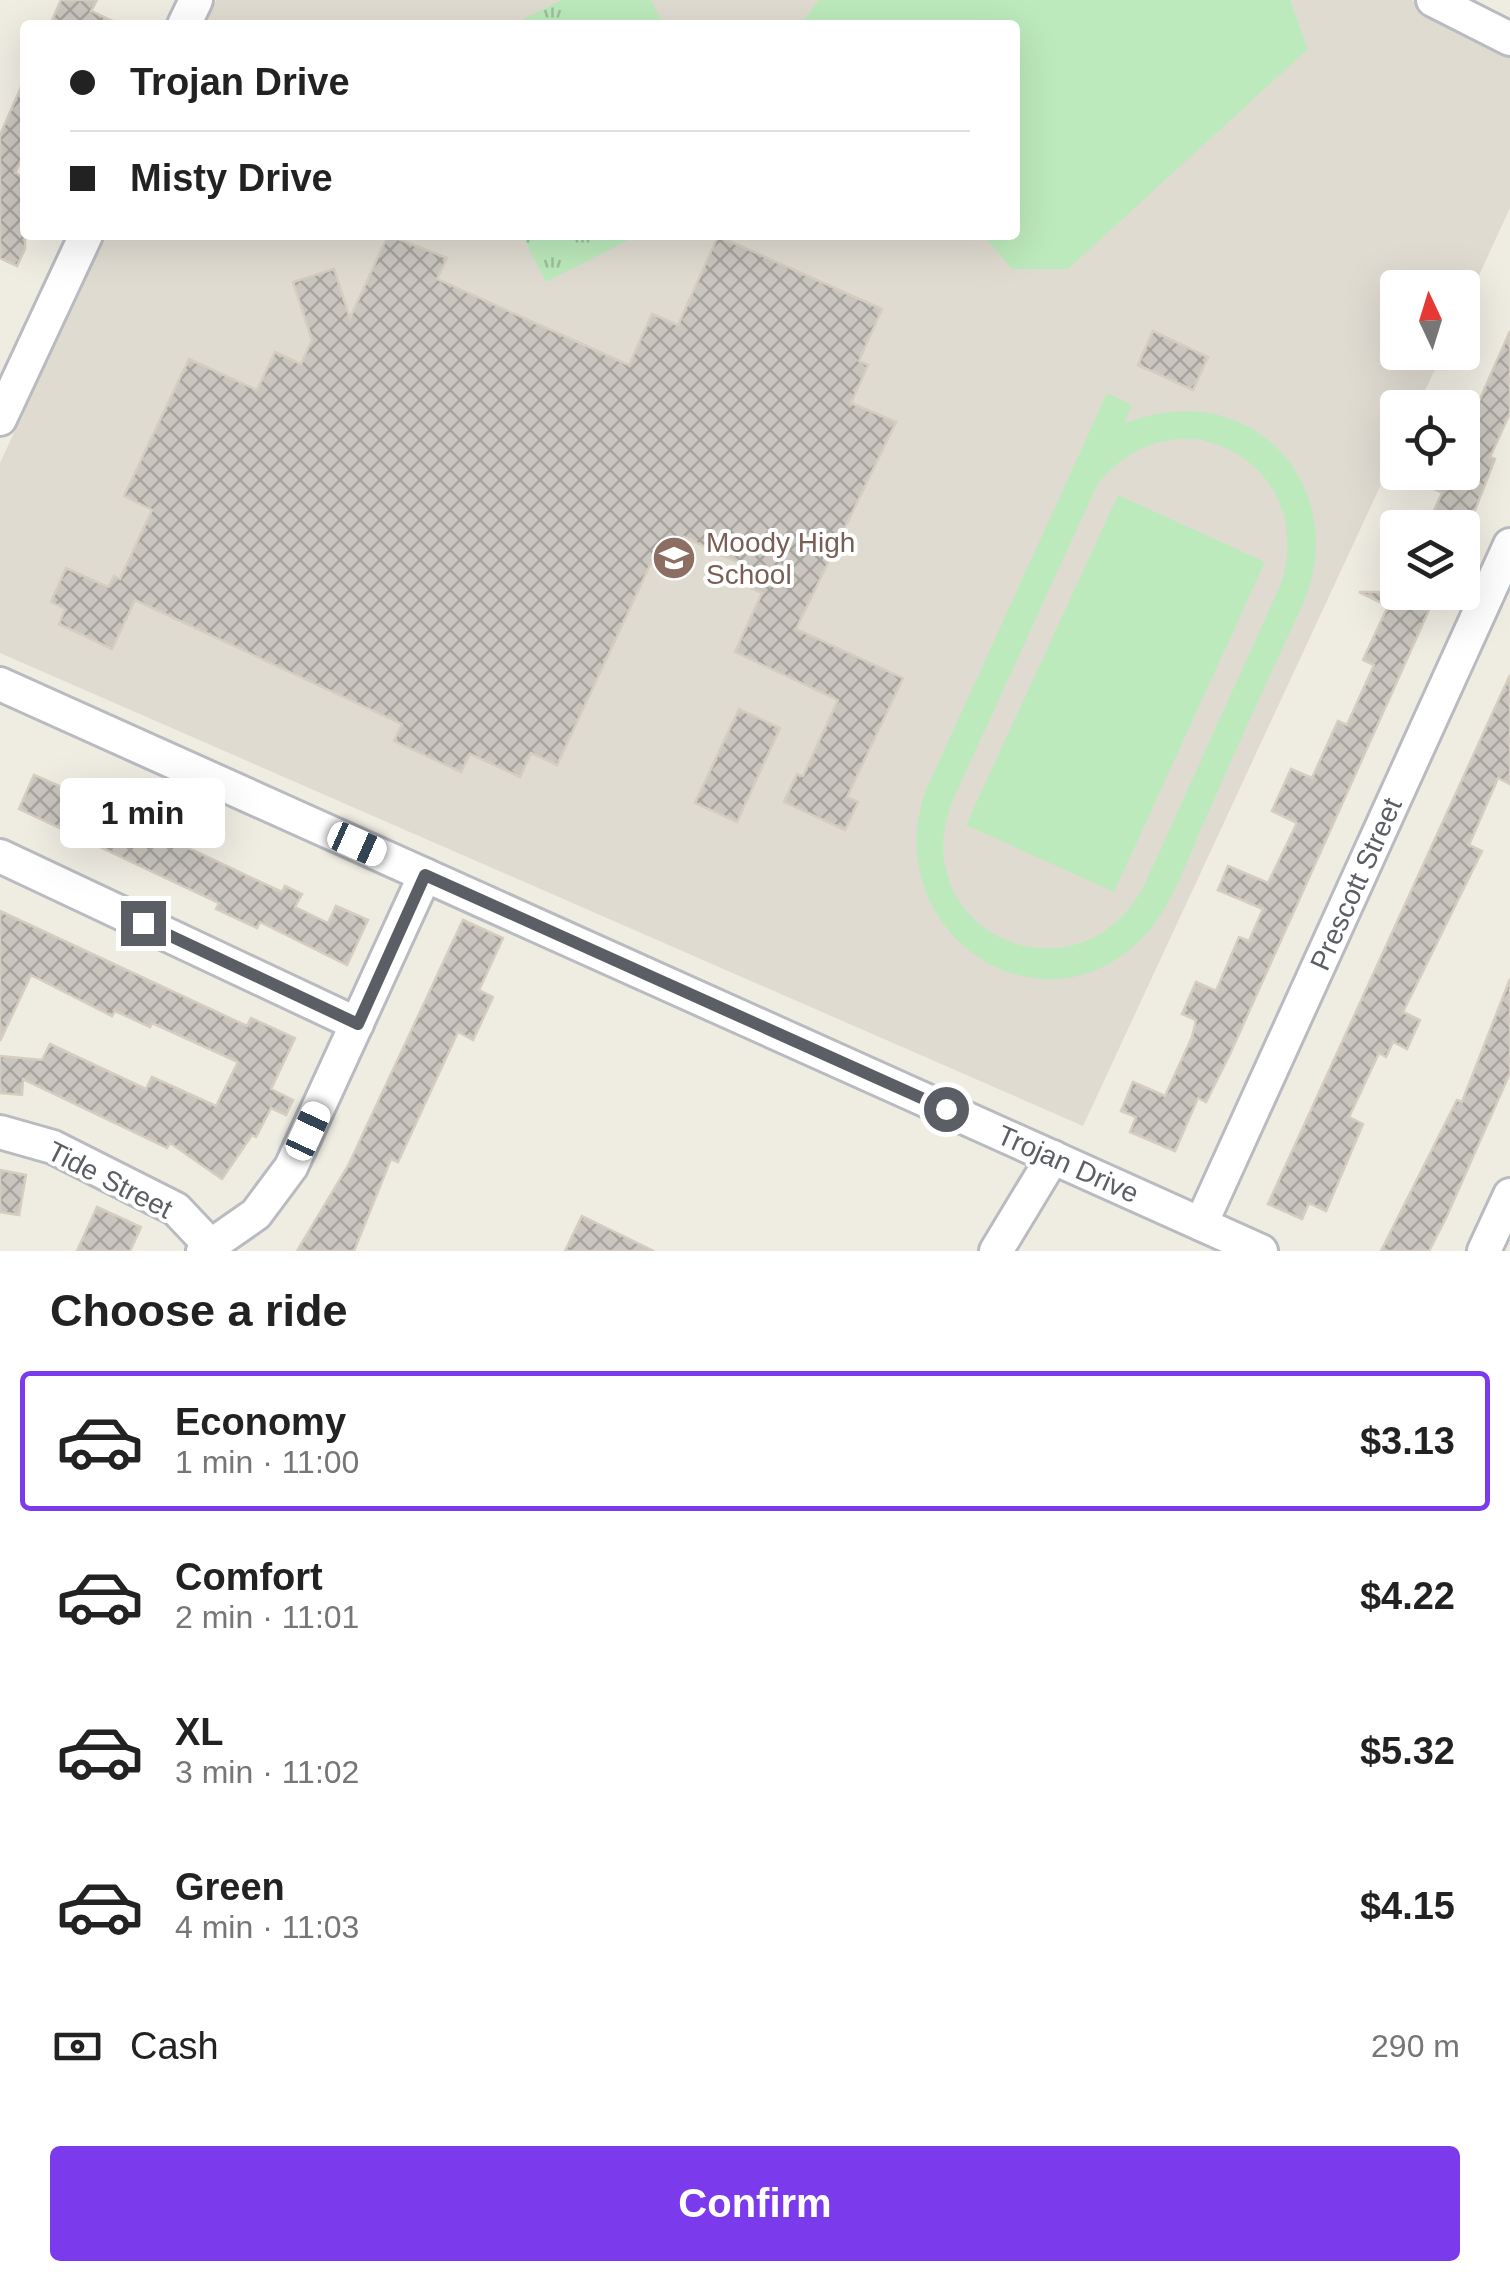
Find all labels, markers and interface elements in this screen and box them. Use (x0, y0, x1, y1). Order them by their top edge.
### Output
text: Trojan Drive (130, 61, 350, 103)
text: Misty Drive (130, 157, 333, 199)
north arrow (1380, 270, 1480, 370)
map controls (1380, 270, 1480, 610)
button: locate (1380, 390, 1480, 490)
button: layers (1380, 510, 1480, 610)
place label: Moody High School (706, 527, 855, 590)
school or university icon: Moody High School (651, 535, 697, 581)
callout: 1 min (61, 778, 226, 848)
street label: Prescott Street (1304, 793, 1408, 975)
text: 1 min (101, 795, 184, 831)
car (323, 818, 391, 870)
route end (121, 901, 166, 946)
route start (924, 1087, 969, 1132)
car (282, 1097, 334, 1165)
street label: Trojan Drive (993, 1119, 1143, 1209)
street label: Tide Street (42, 1135, 178, 1225)
text: Choose a ride (50, 1285, 348, 1336)
icon: car (55, 1396, 145, 1486)
text: Economy (175, 1401, 346, 1443)
text: $3.13 (1360, 1420, 1455, 1462)
text: 1 min · 11:00 (175, 1444, 359, 1480)
icon: car (55, 1551, 145, 1641)
text: Comfort (175, 1556, 323, 1598)
text: $4.22 (1360, 1575, 1455, 1617)
text: 2 min · 11:01 (175, 1599, 359, 1635)
icon: car (55, 1706, 145, 1796)
text: XL (175, 1711, 224, 1753)
text: $5.32 (1360, 1730, 1455, 1772)
text: 3 min · 11:02 (175, 1754, 359, 1790)
icon: car (55, 1861, 145, 1951)
text: Green (175, 1866, 285, 1908)
text: $4.15 (1360, 1885, 1455, 1927)
text: 4 min · 11:03 (175, 1909, 359, 1945)
icon: cash (50, 2019, 105, 2074)
text: Cash (130, 2025, 219, 2067)
text: 290 m (1371, 2028, 1460, 2064)
button: Confirm (50, 2146, 1460, 2261)

